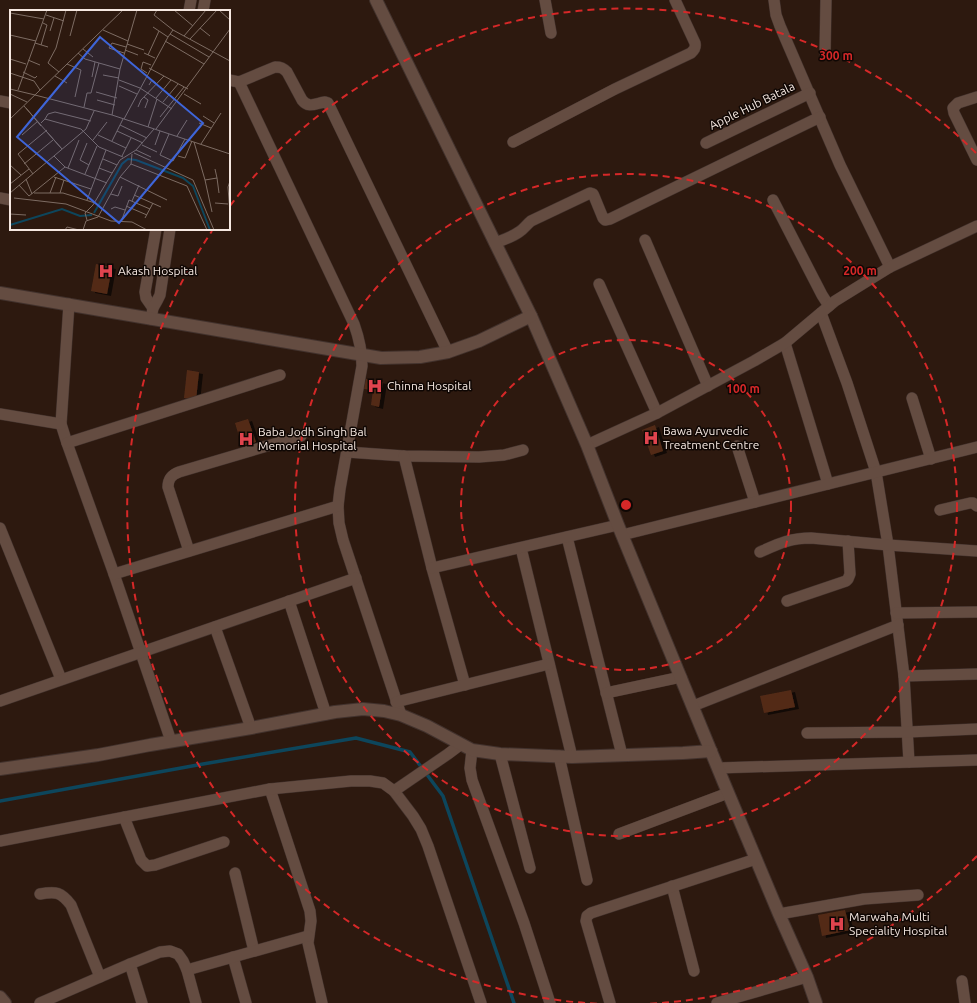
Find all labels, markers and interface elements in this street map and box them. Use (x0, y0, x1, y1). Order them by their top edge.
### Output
inset map (10, 10, 230, 230)
text: 300 m (819, 49, 853, 62)
street label: Apple Hub Batala (707, 79, 797, 132)
hospital icon: Akash Hospital (97, 262, 115, 280)
place label: Akash Hospital (118, 264, 197, 277)
text: 200 m (843, 264, 877, 277)
hospital icon: Chinna Hospital (366, 377, 384, 395)
place label: Chinna Hospital (387, 379, 471, 392)
text: 100 m (726, 382, 760, 395)
place label: Bawa Ayurvedic Treatment Centre (663, 424, 759, 451)
place label: Baba Jodh Singh Bal Memorial Hospital (258, 425, 367, 452)
hospital icon: Bawa Ayurvedic Treatment Centre (642, 429, 660, 447)
hospital icon: Baba Jodh Singh Bal Memorial Hospital (237, 430, 255, 448)
centre of rings (619, 498, 633, 512)
place label: Marwaha Multi Speciality Hospital (849, 910, 947, 937)
hospital icon: Marwaha Multi Speciality Hospital (828, 915, 846, 933)

